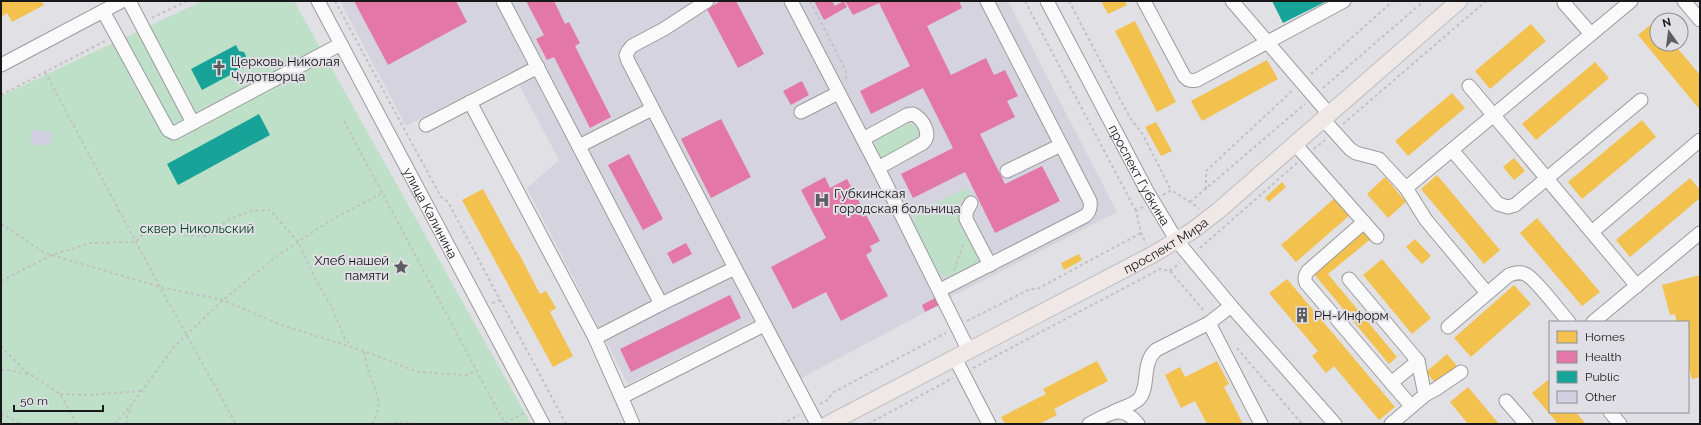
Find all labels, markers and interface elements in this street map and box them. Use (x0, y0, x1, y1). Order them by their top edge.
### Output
north arrow (1649, 12, 1689, 52)
text: N (1661, 15, 1672, 30)
place label: Церковь Николая Чудотворца (231, 54, 340, 84)
church icon: Церковь Николая Чудотворца (210, 59, 228, 77)
street label: проспект Губкина (1106, 122, 1173, 228)
street label: улица Калинина (400, 165, 461, 261)
place label: Губкинская городская больница (834, 186, 961, 216)
hospital icon: Губкинская городская больница (813, 191, 831, 209)
street label: проспект Мира (1121, 214, 1211, 276)
park label: сквер Никольский (140, 221, 254, 236)
place label: Хлеб нашей памяти (314, 253, 389, 283)
place icon: Хлеб нашей памяти (392, 258, 410, 276)
building icon: РН-Информ (1293, 306, 1311, 324)
place label: РН-Информ (1314, 308, 1389, 323)
legend (1549, 321, 1689, 413)
text: Homes (1585, 330, 1625, 344)
text: Health (1585, 350, 1622, 364)
text: Public (1585, 370, 1620, 384)
scale bar (14, 387, 103, 413)
text: Other (1585, 390, 1617, 404)
text: 50 m (20, 394, 48, 408)

